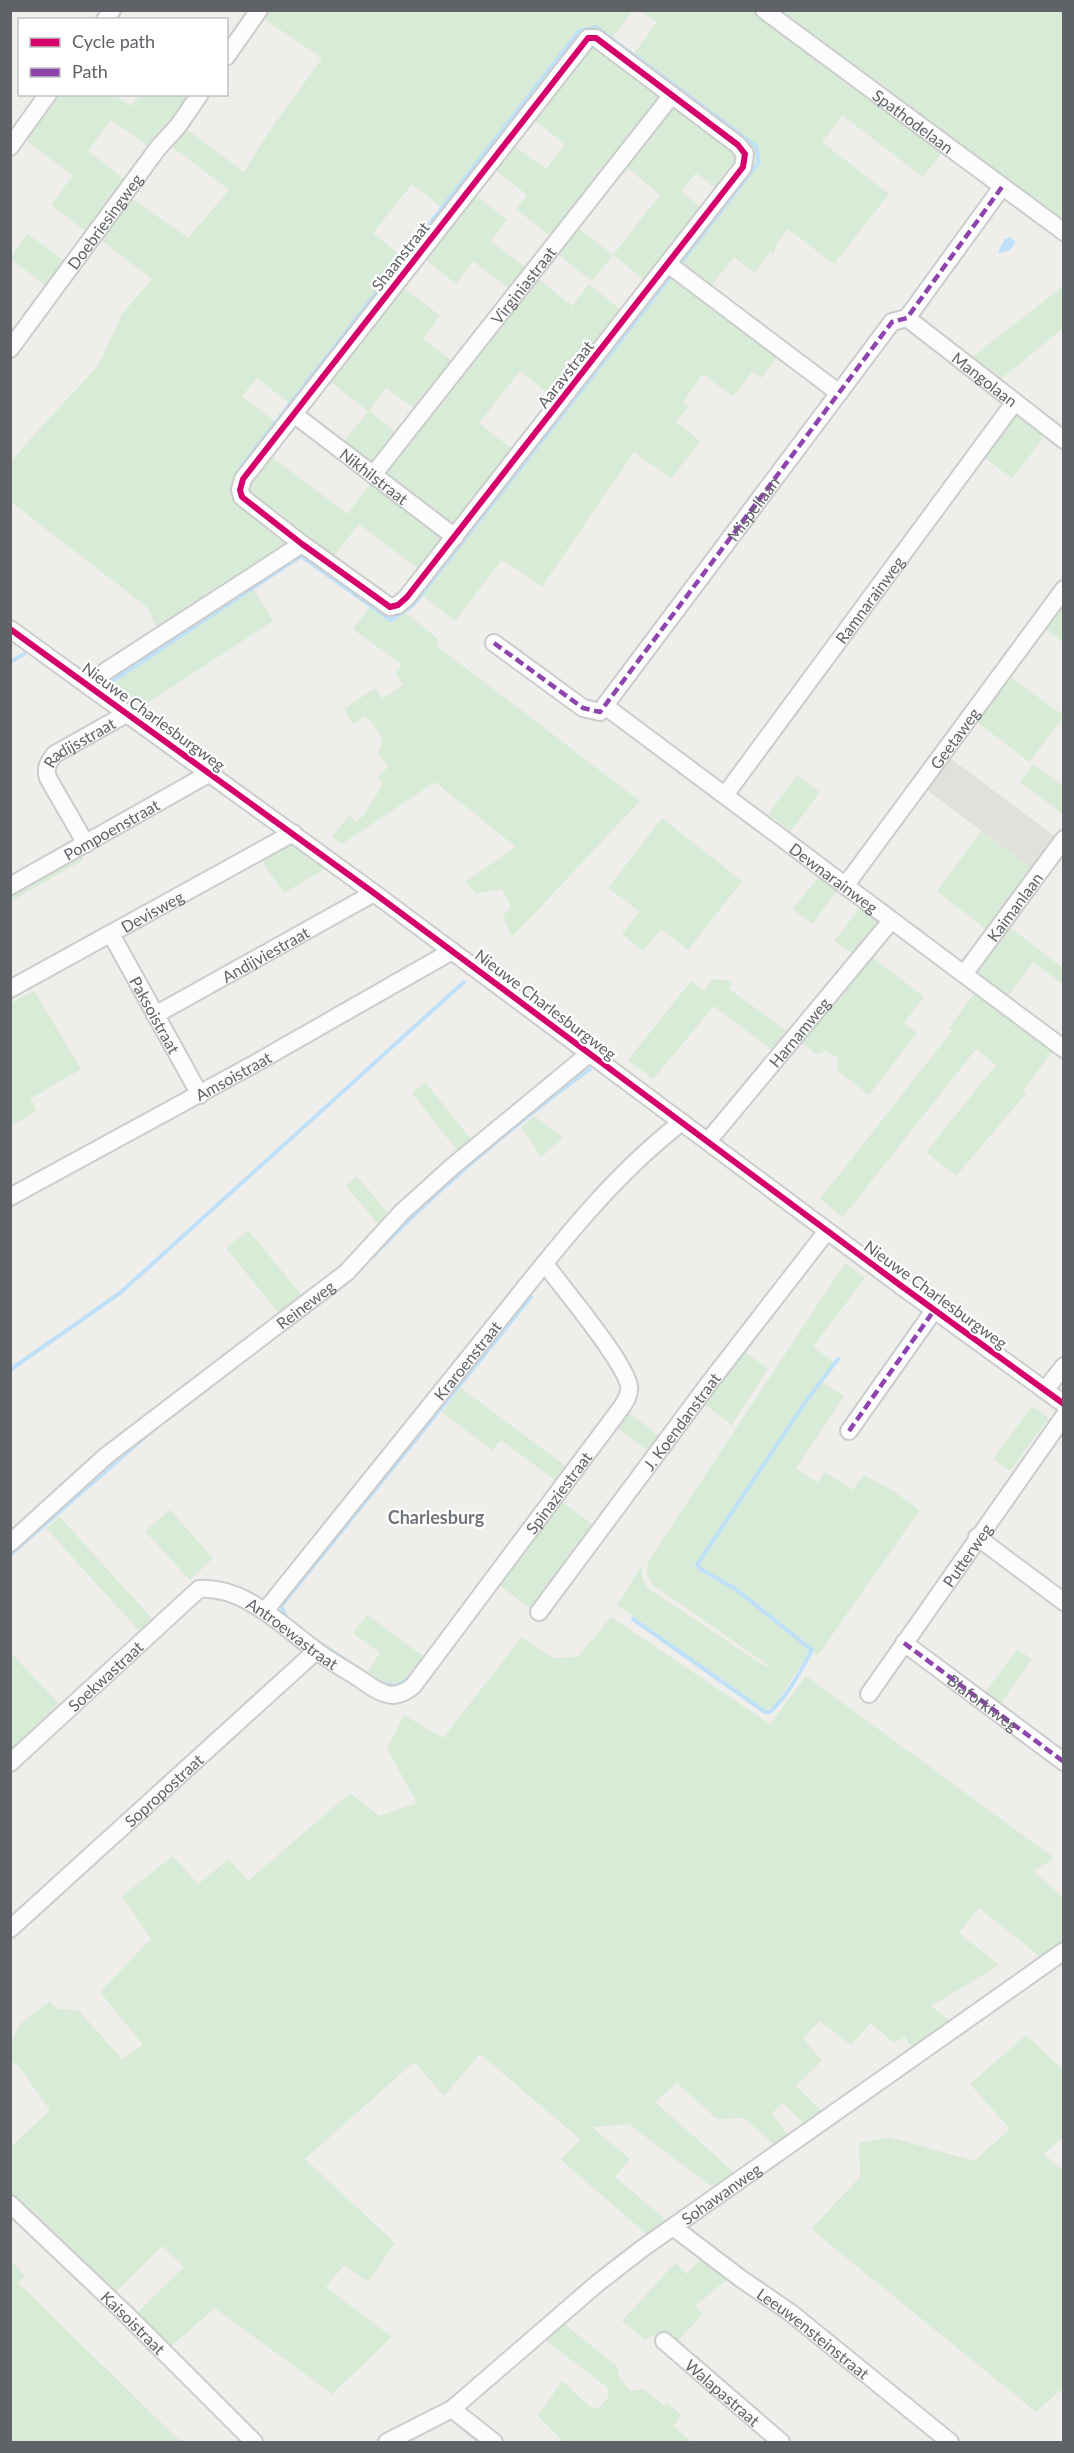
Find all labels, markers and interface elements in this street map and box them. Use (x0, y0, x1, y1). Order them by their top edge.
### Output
legend (18, 18, 228, 96)
text: Cycle path (72, 30, 155, 52)
text: Path (72, 60, 108, 82)
street label: Spathodelaan (870, 85, 957, 157)
street label: Doebriesingweg (63, 169, 146, 272)
street label: Shaanstraat (367, 218, 433, 294)
street label: Virginiastraat (486, 242, 559, 327)
street label: Aaravstraat (533, 336, 597, 411)
street label: Mangolaan (949, 347, 1022, 410)
street label: Nikhilstraat (337, 444, 413, 508)
street label: Mispellaan (722, 473, 783, 544)
street label: Ramnarainweg (831, 552, 908, 647)
street label: Nieuwe Charlesburgweg (79, 658, 229, 774)
street label: Geetaweg (925, 704, 983, 772)
street label: Radijsstraat (39, 713, 118, 770)
street label: Pompoenstraat (60, 794, 162, 863)
street label: Dewnarainweg (786, 838, 882, 916)
street label: Kaimanlaan (982, 868, 1046, 945)
street label: Devisweg (117, 886, 187, 936)
street label: Andijviestraat (218, 922, 312, 986)
street label: Nieuwe Charlesburgweg (472, 945, 620, 1063)
street label: Paksoistraat (127, 973, 185, 1057)
street label: Harnamweg (764, 993, 833, 1071)
street label: Amsoistraat (192, 1047, 275, 1104)
street label: Nieuwe Charlesburgweg (861, 1236, 1011, 1352)
street label: Reineweg (272, 1276, 338, 1332)
street label: Kraroenstraat (429, 1317, 504, 1404)
street label: J. Koendanstraat (639, 1368, 724, 1474)
street label: Spinaziestraat (521, 1447, 595, 1537)
district label: Charlesburg (388, 1506, 485, 1528)
street label: Putterweg (938, 1520, 995, 1590)
street label: Antroewastraat (244, 1593, 342, 1673)
street label: Soekwastraat (64, 1636, 146, 1715)
street label: Blaforkiweg (944, 1670, 1023, 1735)
street label: Sopropostraat (120, 1749, 207, 1830)
street label: Sohawanweg (677, 2158, 764, 2228)
street label: Leeuwensteinstraat (754, 2283, 874, 2383)
street label: Kaisoistraat (98, 2287, 170, 2358)
street label: Walapastraat (682, 2355, 764, 2429)

